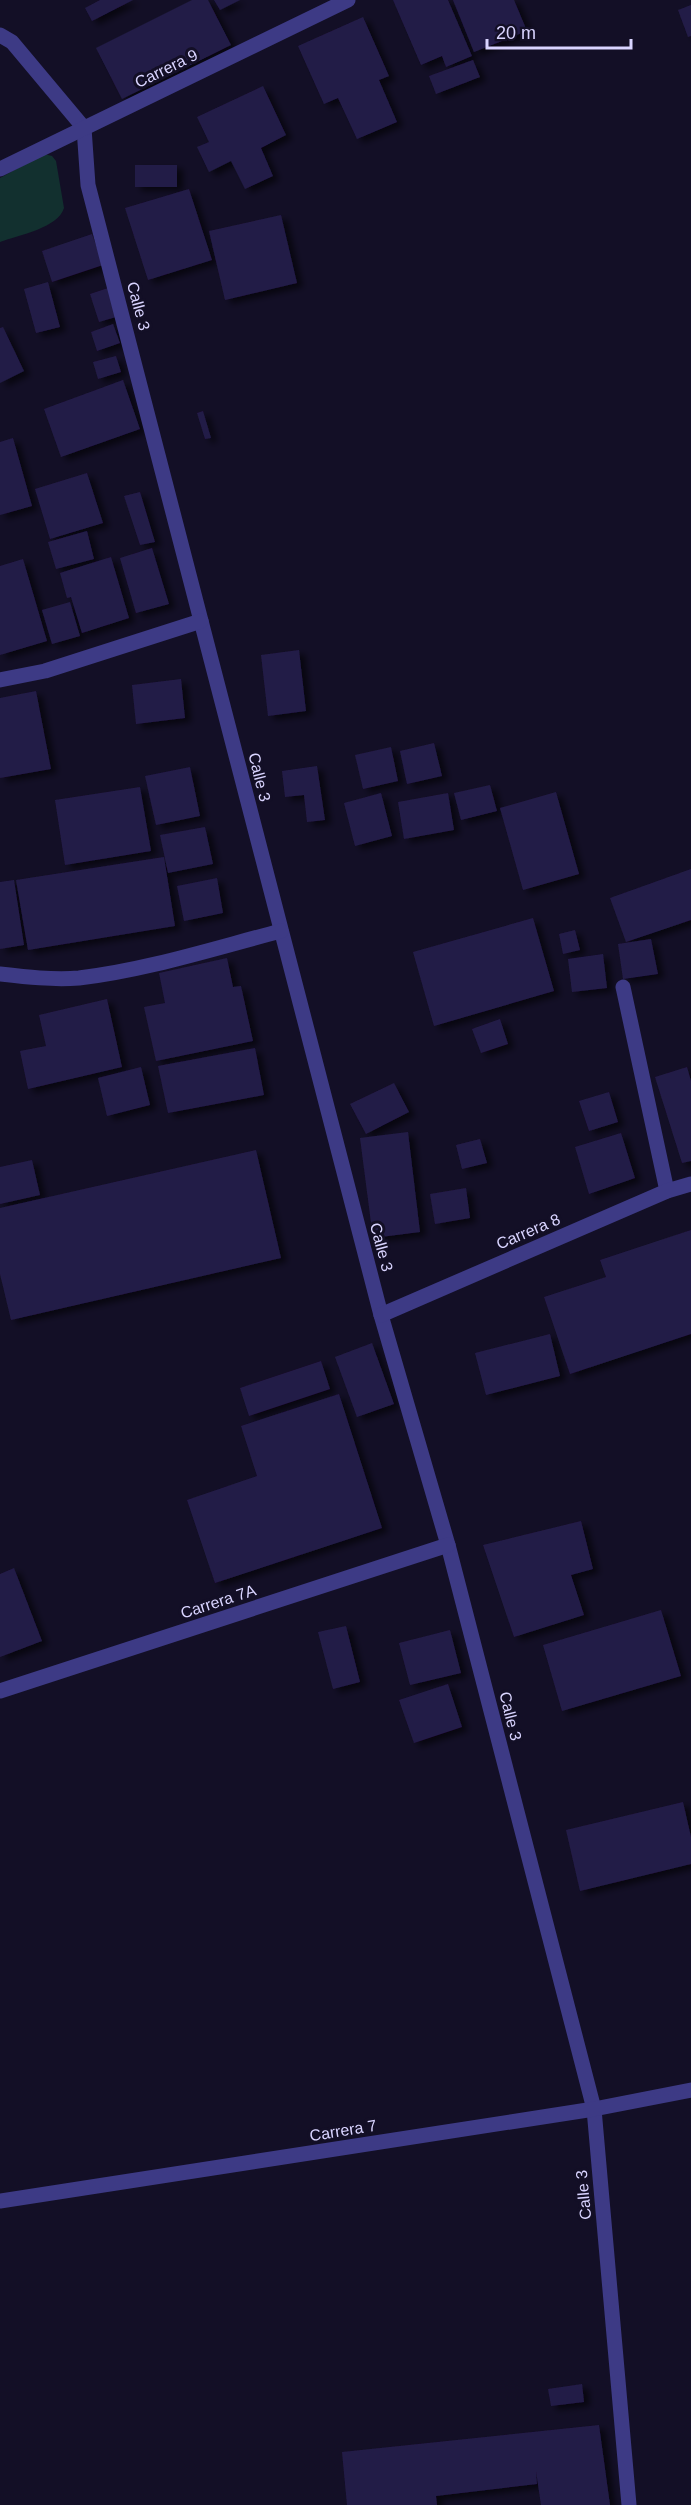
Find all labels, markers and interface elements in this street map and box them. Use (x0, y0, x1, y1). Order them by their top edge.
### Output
scale bar (487, 12, 631, 50)
text: 20 m (496, 23, 536, 43)
street label: Carrera 9 (132, 46, 200, 91)
street label: Calle 3 (124, 280, 153, 332)
street label: Calle 3 (245, 751, 274, 803)
street label: Carrera 8 (494, 1210, 563, 1252)
street label: Calle 3 (367, 1221, 396, 1273)
street label: Carrera 7A (178, 1581, 258, 1622)
street label: Calle 3 (496, 1690, 525, 1742)
street label: Carrera 7 (308, 2117, 378, 2144)
street label: Calle 3 (573, 2169, 594, 2221)

